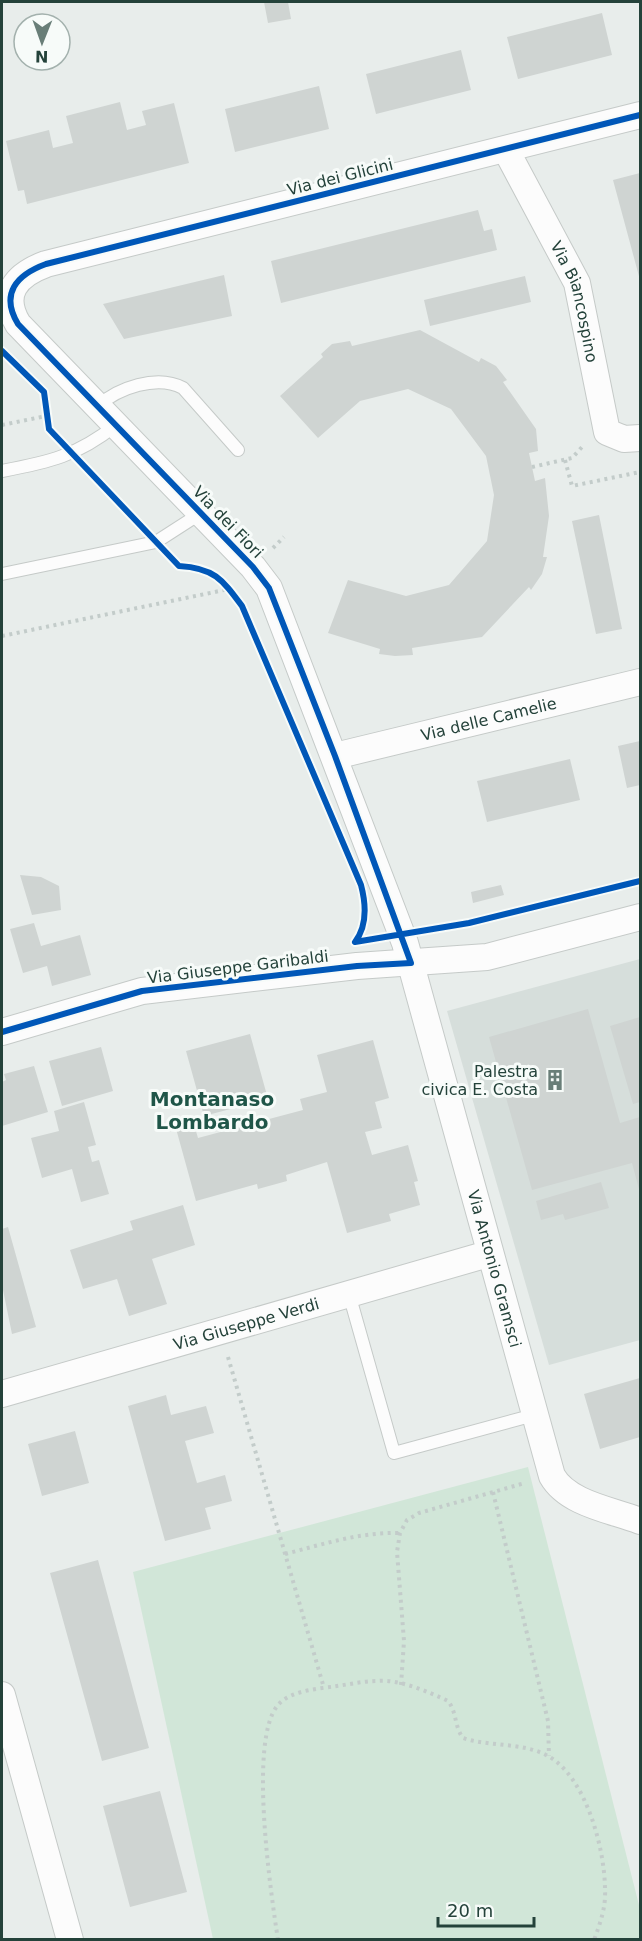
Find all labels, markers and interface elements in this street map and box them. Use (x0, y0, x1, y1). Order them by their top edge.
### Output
north arrow (12, 12, 72, 72)
text: N (35, 47, 49, 66)
street label: Via dei Glicini (285, 155, 395, 199)
street label: Via Biancospino (547, 238, 602, 364)
street label: Via dei Fiori (189, 482, 267, 562)
street label: Via delle Camelie (419, 693, 558, 744)
street label: Via Giuseppe Garibaldi (146, 946, 330, 988)
place label: Palestra civica E. Costa (422, 1062, 538, 1099)
building icon: Palestra civica E. Costa (543, 1068, 567, 1092)
district label: Montanaso Lombardo (150, 1087, 274, 1134)
street label: Via Antonio Gramsci (464, 1188, 526, 1350)
street label: Via Giuseppe Verdi (171, 1294, 321, 1354)
scale bar (438, 1890, 534, 1928)
text: 20 m (447, 1900, 493, 1921)

